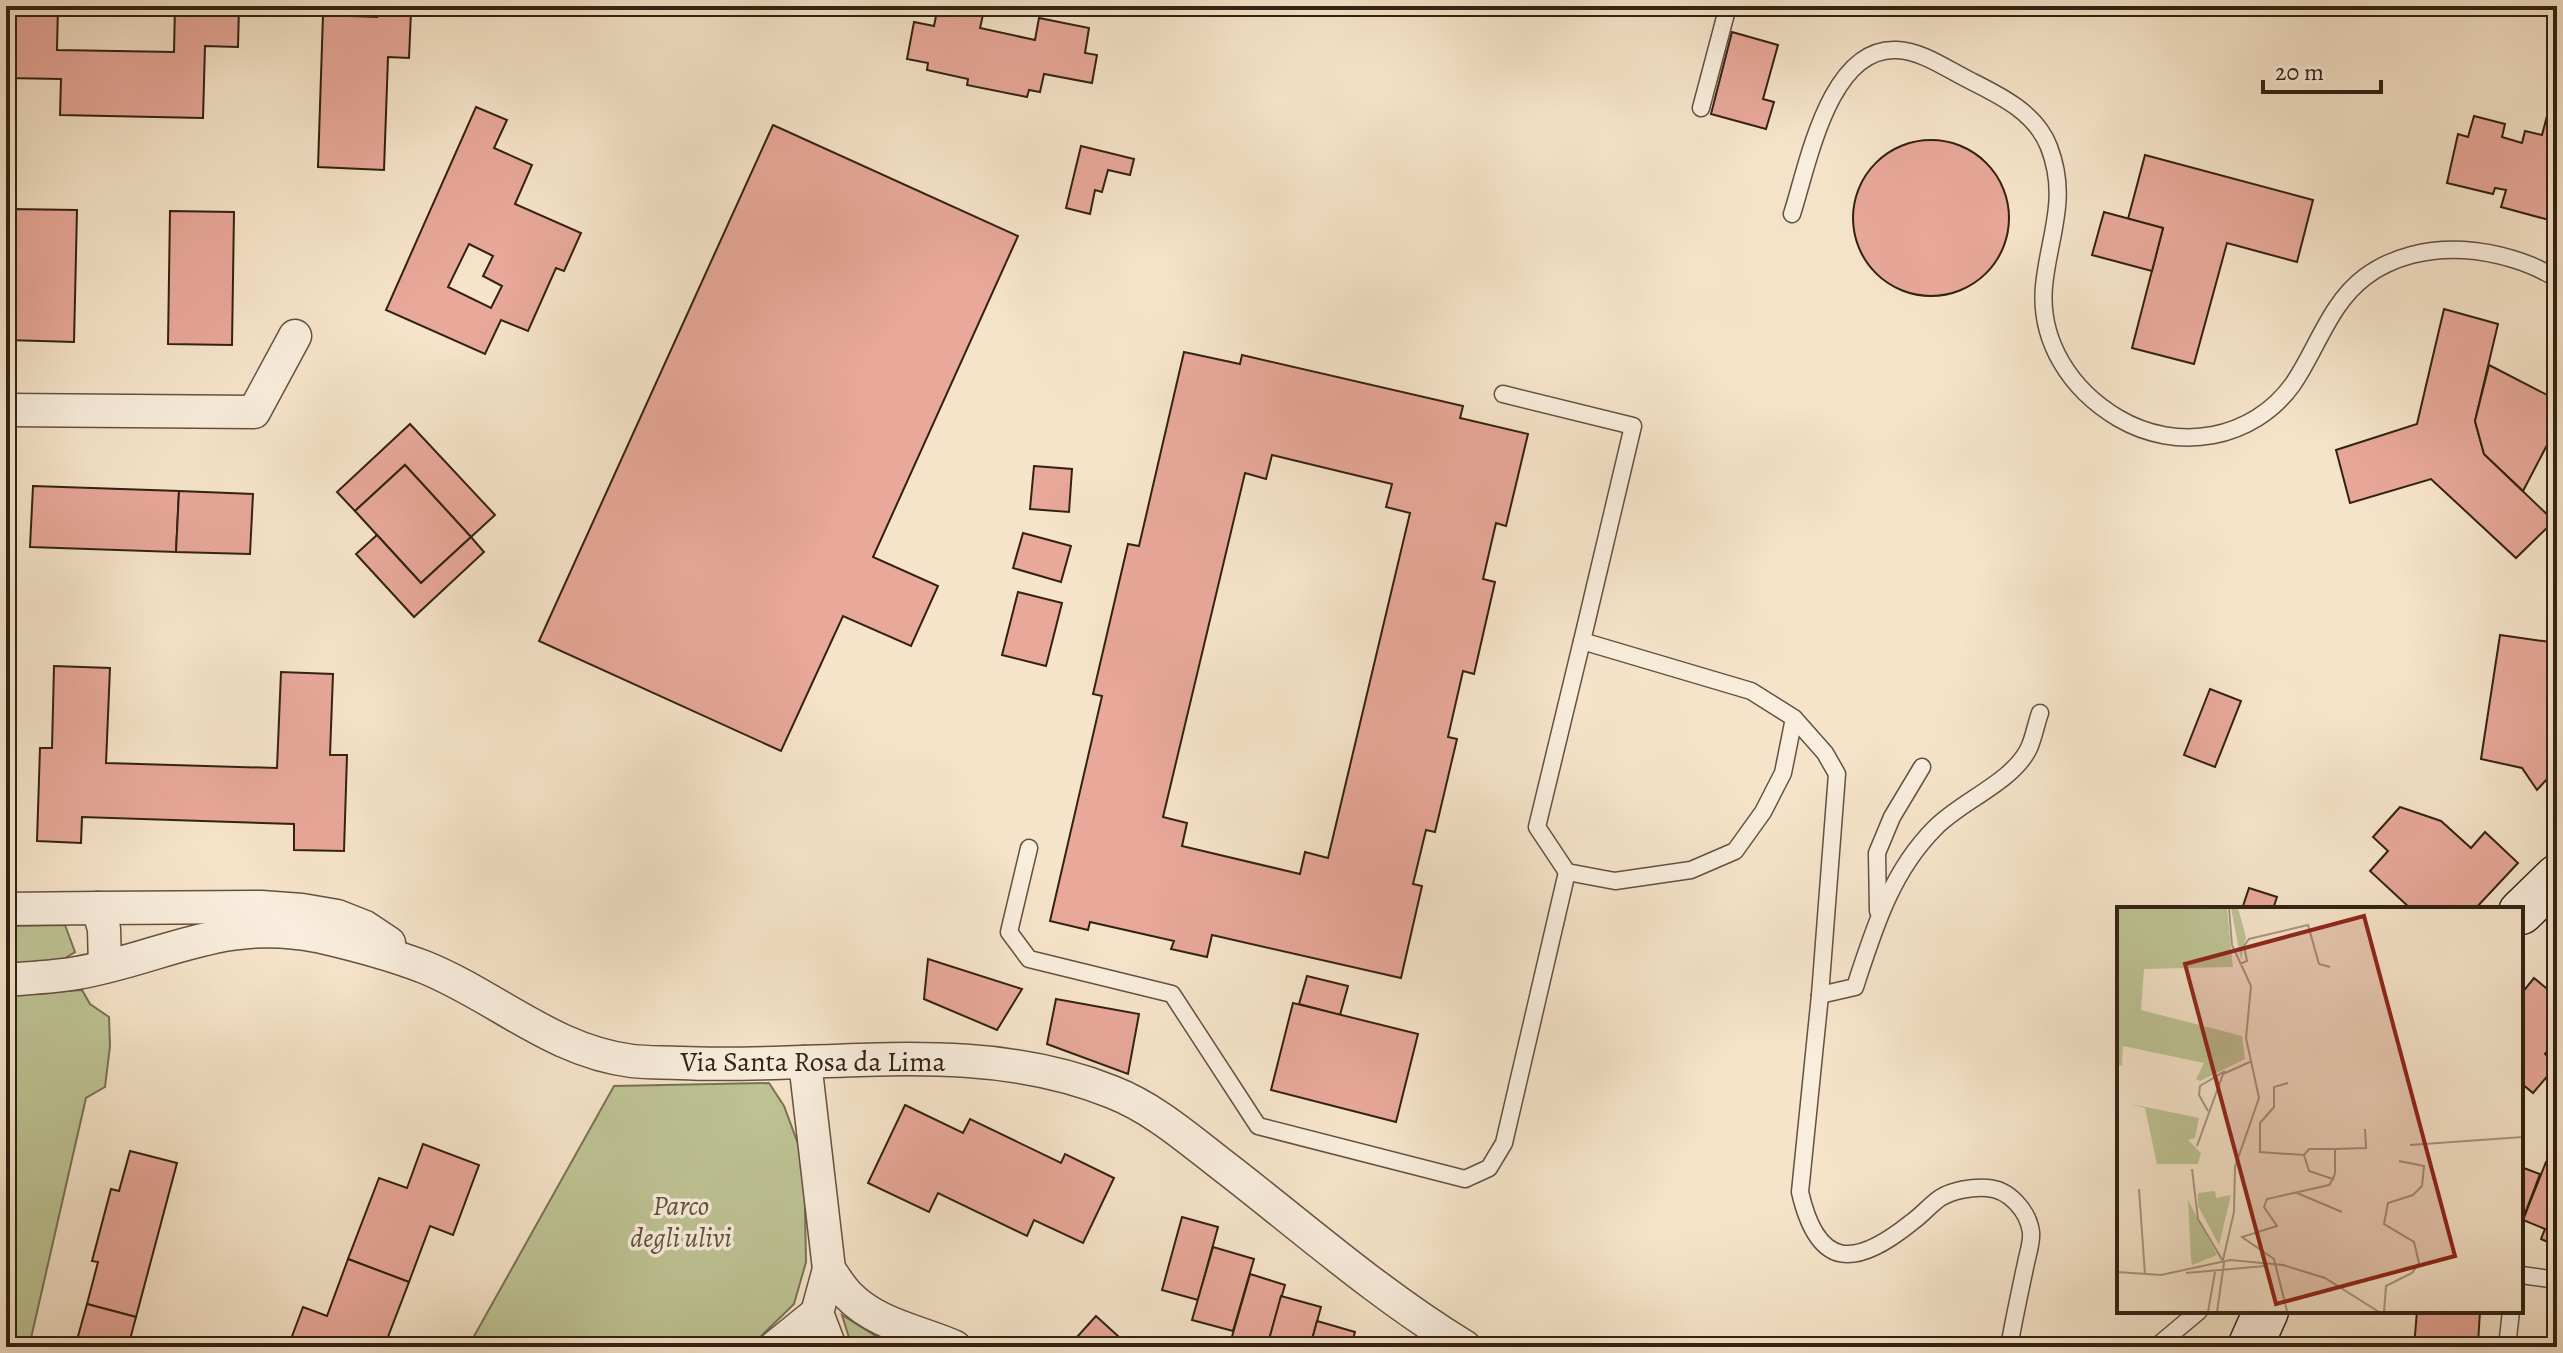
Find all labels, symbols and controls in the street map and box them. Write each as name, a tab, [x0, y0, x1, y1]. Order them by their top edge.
scale bar	[2263, 44, 2381, 94]
text: 20 m	[2275, 56, 2324, 88]
inset map	[2117, 907, 2523, 1313]
street label: Via Santa Rosa da Lima	[679, 1043, 946, 1081]
park label: Parco degli ulivi	[630, 1187, 732, 1257]

